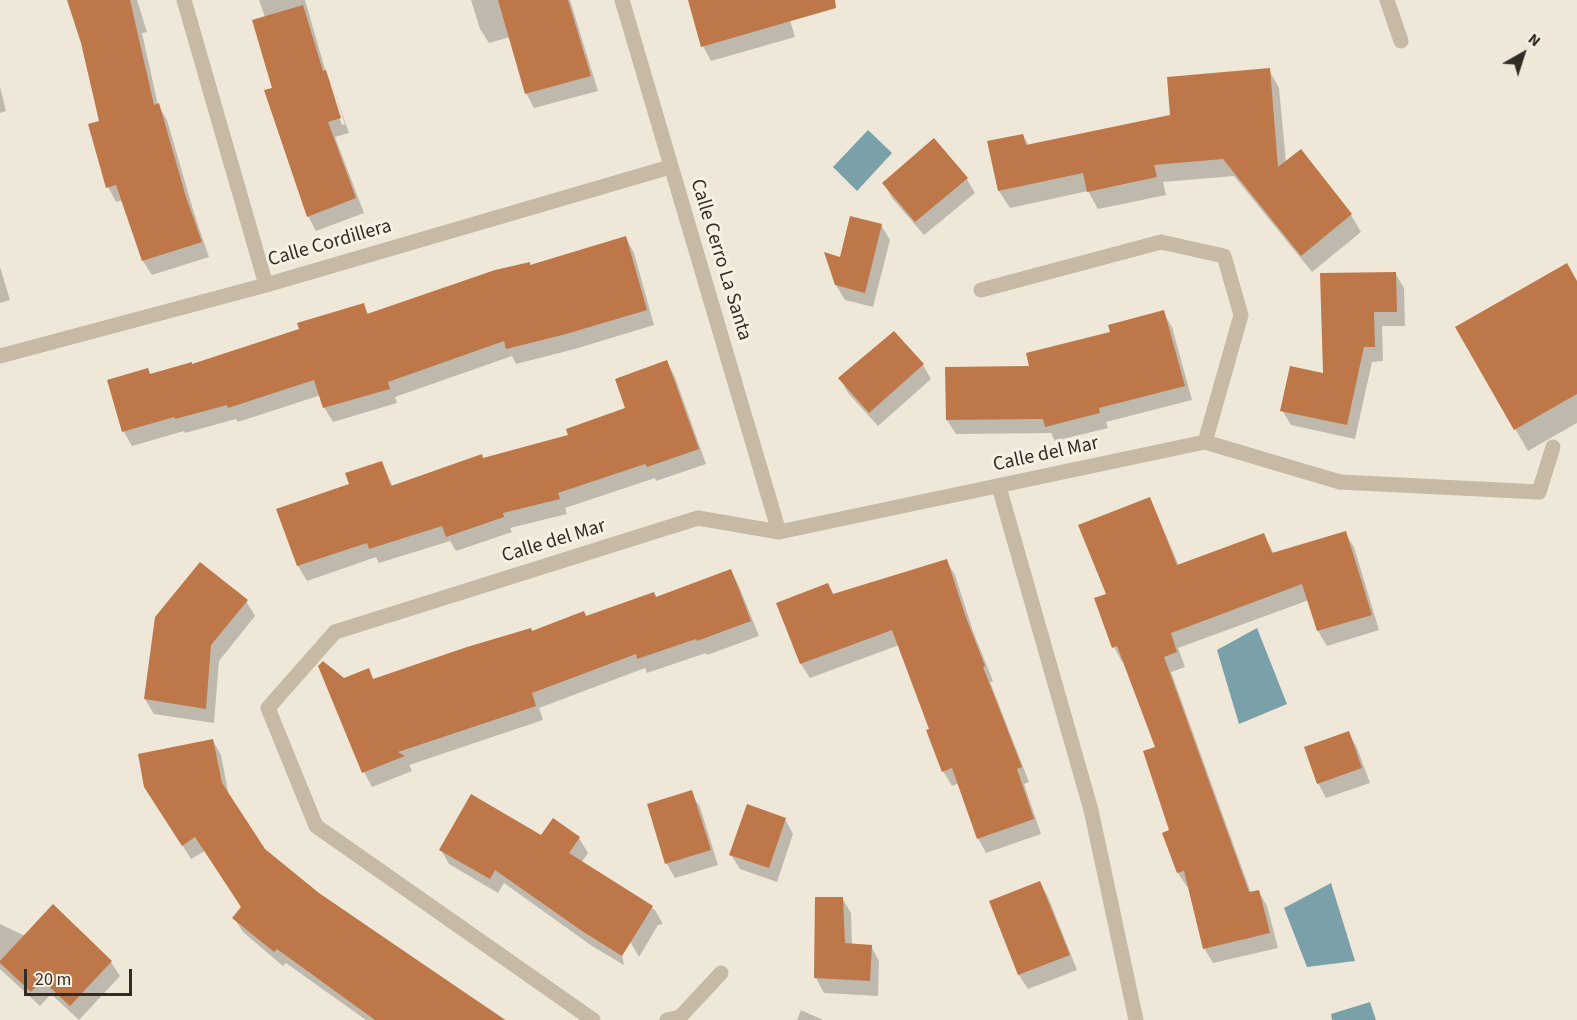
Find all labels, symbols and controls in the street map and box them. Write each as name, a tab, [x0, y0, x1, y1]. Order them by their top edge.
north arrow	[1493, 24, 1553, 84]
text: N	[1523, 28, 1545, 52]
street label: Calle Cerro La Santa	[684, 176, 756, 344]
street label: Calle Cordillera	[266, 215, 394, 273]
street label: Calle del Mar	[991, 432, 1101, 478]
street label: Calle del Mar	[499, 515, 609, 569]
scale bar	[27, 957, 135, 995]
text: 20 m	[35, 967, 71, 992]

